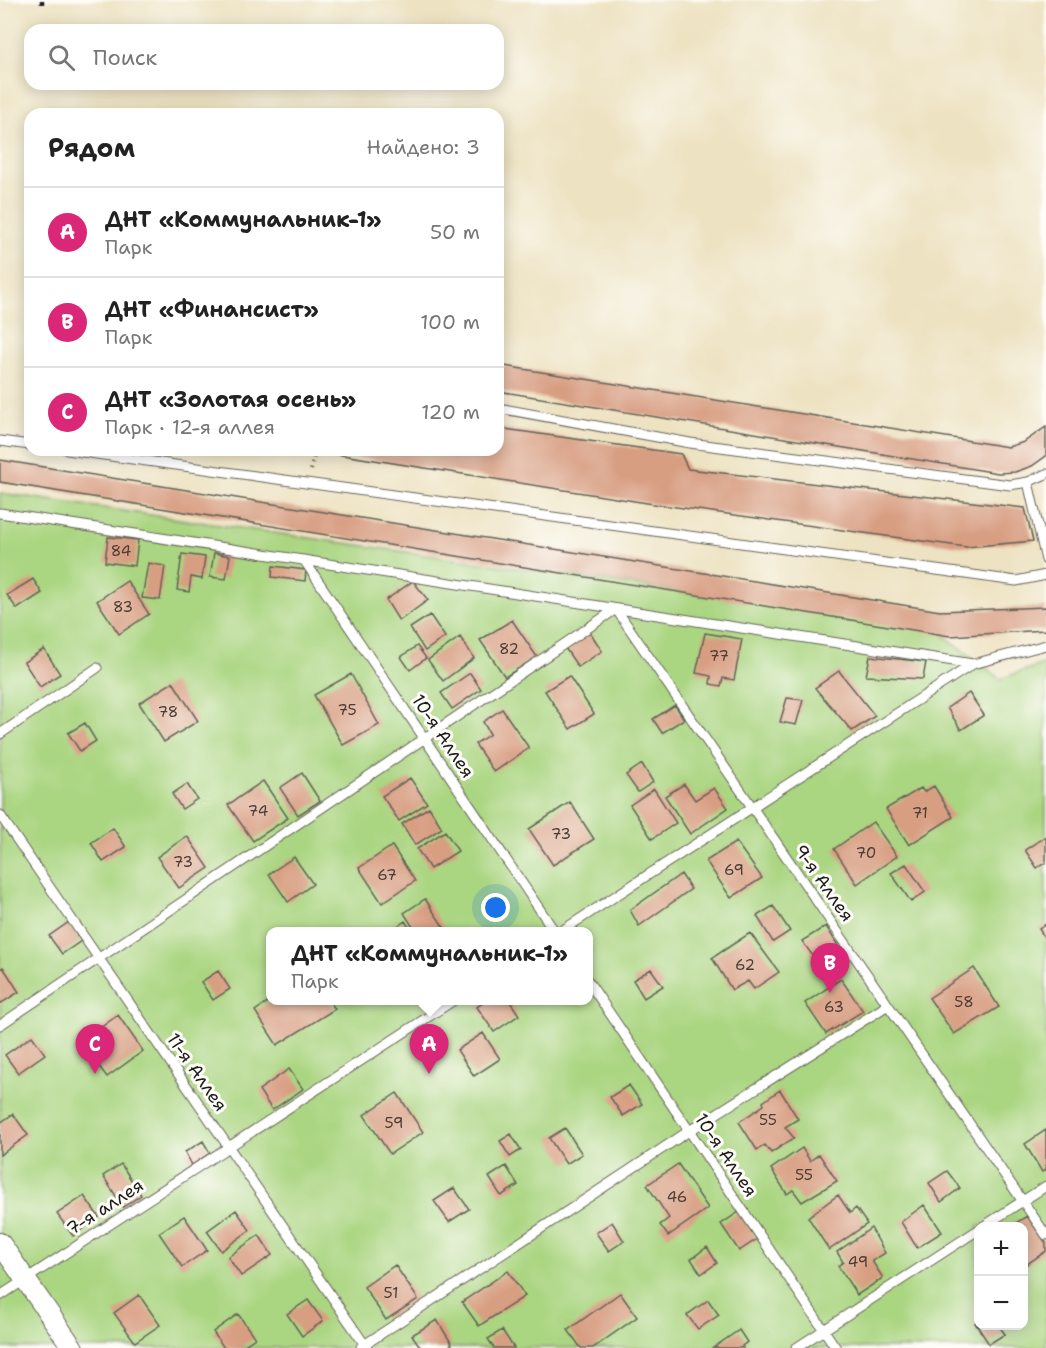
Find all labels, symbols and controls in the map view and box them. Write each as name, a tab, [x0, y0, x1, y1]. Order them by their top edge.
search box	[24, 24, 504, 90]
icon: search	[45, 41, 78, 74]
text: Поиск	[93, 43, 157, 72]
text: Рядом	[48, 130, 135, 165]
text: Найдено: 3	[367, 134, 480, 160]
text: ДНТ «Коммунальник-1»	[105, 205, 381, 234]
text: A	[60, 219, 75, 245]
text: 50 m	[430, 219, 480, 245]
text: Парк	[105, 234, 152, 260]
text: ДНТ «Финансист»	[105, 295, 319, 324]
text: B	[61, 309, 74, 335]
text: 100 m	[420, 309, 480, 335]
text: Парк	[105, 324, 152, 350]
text: ДНТ «Золотая осень»	[105, 385, 356, 414]
text: C	[61, 399, 74, 425]
text: 120 m	[421, 399, 480, 425]
text: Парк · 12-я аллея	[105, 414, 275, 440]
house number: 84	[111, 541, 131, 561]
house number: 83	[113, 597, 133, 617]
house number: 82	[499, 639, 519, 659]
house number: 77	[709, 646, 729, 666]
street label: 10-я Аллея	[406, 690, 480, 782]
house number: 75	[337, 700, 357, 720]
house number: 78	[158, 702, 178, 722]
house number: 74	[248, 801, 268, 821]
house number: 71	[912, 803, 928, 823]
house number: 73	[551, 824, 571, 844]
street label: 9-я Аллея	[789, 840, 859, 926]
house number: 70	[856, 843, 876, 863]
house number: 73	[173, 852, 193, 872]
house number: 69	[724, 860, 744, 880]
house number: 67	[377, 865, 397, 885]
your location	[481, 893, 510, 922]
popup	[266, 927, 593, 1005]
text: ДНТ «Коммунальник-1»	[291, 939, 568, 968]
pin: B	[810, 944, 850, 993]
house number: 62	[735, 955, 755, 975]
text: Парк	[291, 968, 339, 994]
house number: 58	[954, 992, 974, 1012]
house number: 63	[824, 997, 844, 1017]
pin: C	[76, 1024, 115, 1074]
pin: A	[410, 1024, 448, 1074]
street label: 11-я Аллея	[161, 1028, 233, 1116]
street label: 10-я Аллея	[689, 1109, 763, 1201]
house number: 55	[759, 1110, 777, 1130]
house number: 59	[385, 1113, 403, 1133]
house number: 55	[795, 1165, 813, 1185]
street label: 7-я аллея	[62, 1173, 148, 1241]
house number: 46	[667, 1187, 687, 1207]
map controls	[974, 1222, 1028, 1330]
button: +	[974, 1222, 1028, 1276]
house number: 49	[848, 1252, 868, 1272]
button: −	[974, 1276, 1028, 1330]
house number: 51	[384, 1283, 398, 1303]

